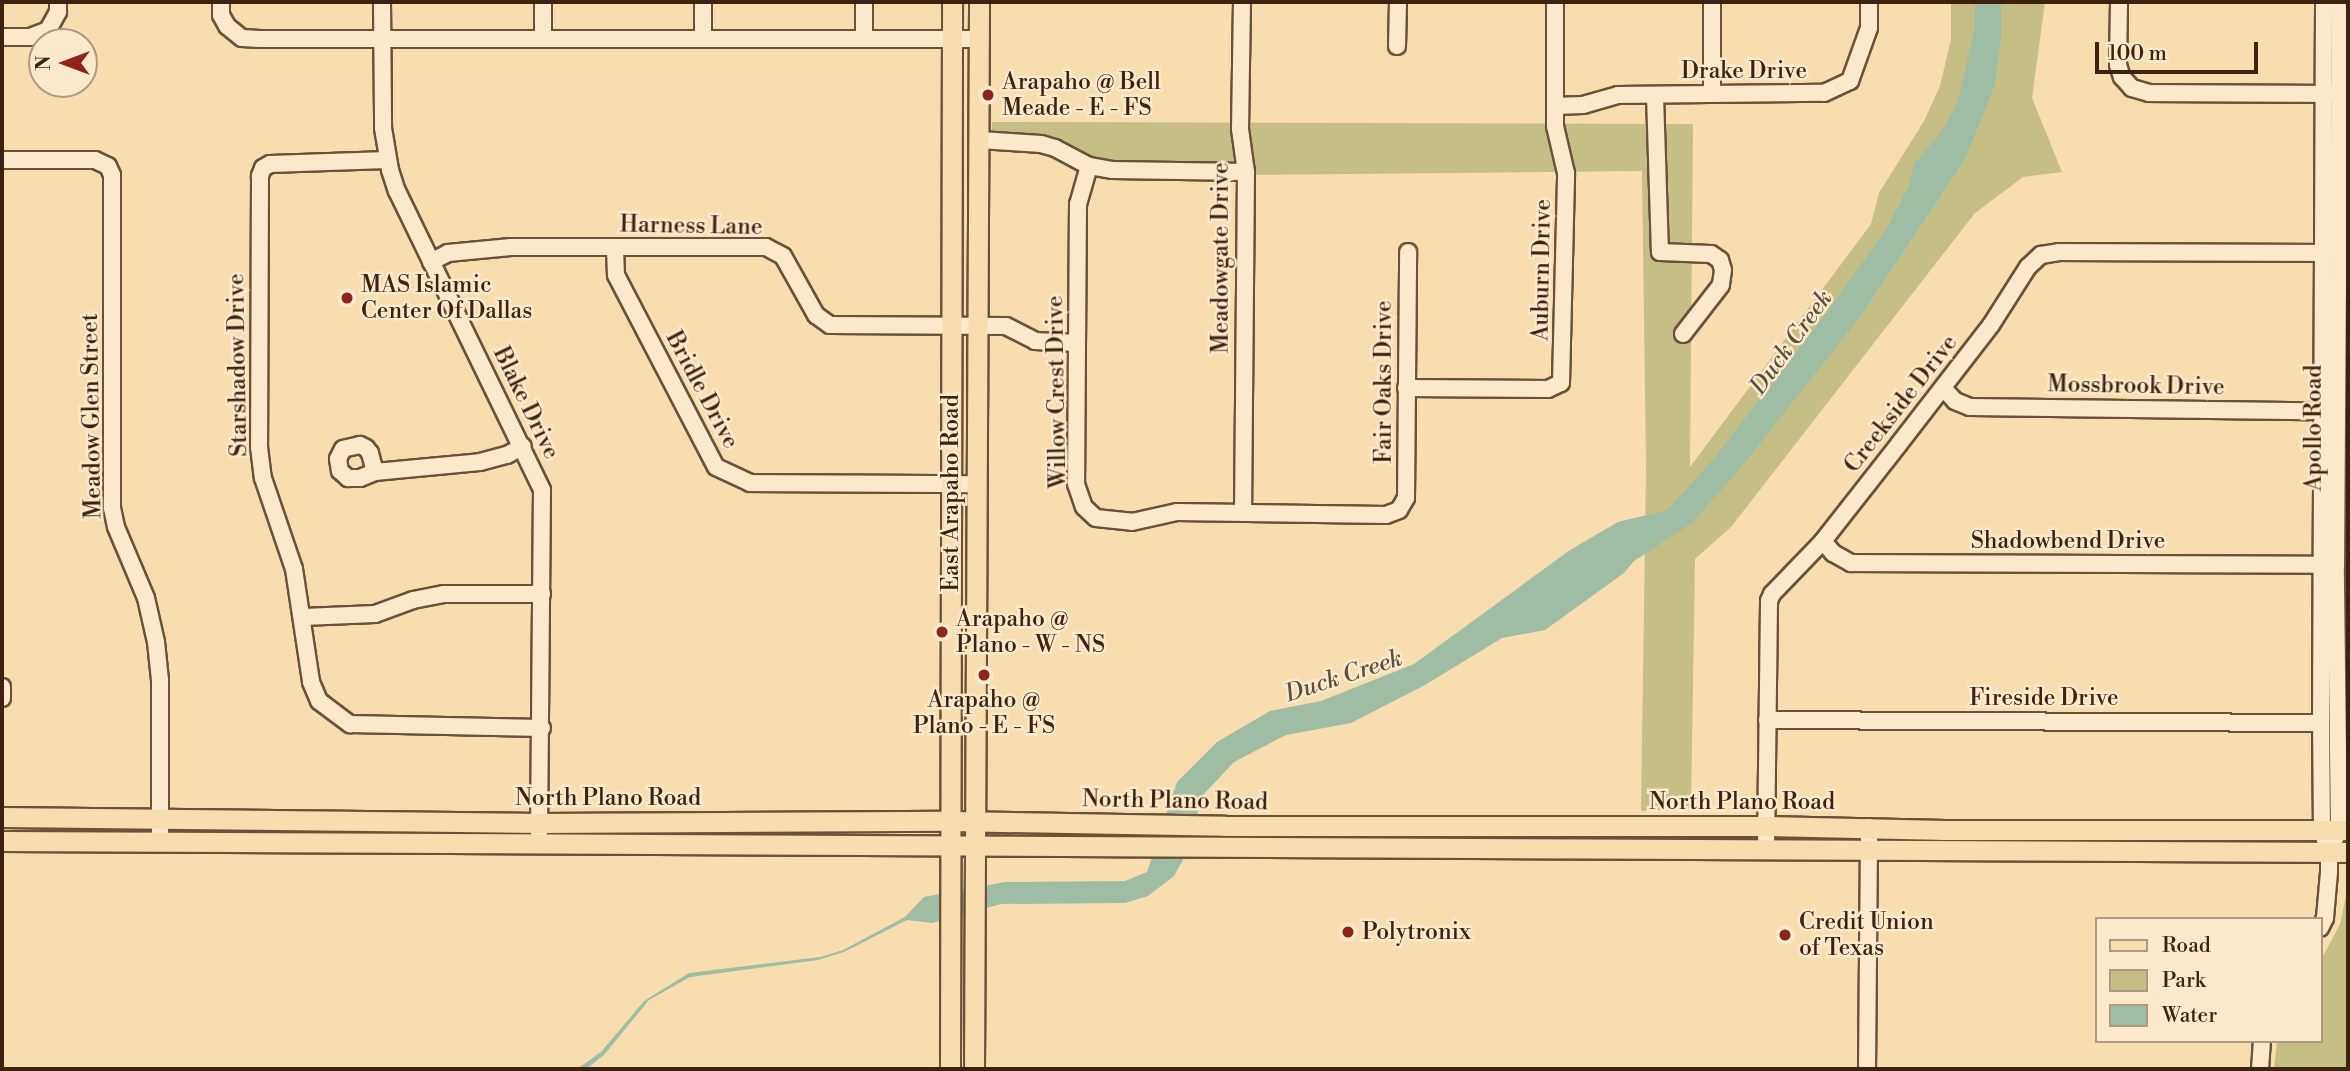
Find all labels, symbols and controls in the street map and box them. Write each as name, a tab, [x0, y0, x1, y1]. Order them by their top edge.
north arrow	[28, 28, 98, 98]
scale bar	[2098, 28, 2261, 72]
text: 100 m	[2108, 41, 2167, 67]
text: N	[32, 55, 56, 71]
street label: Drake Drive	[1681, 57, 1807, 85]
place label: Arapaho @ Bell Meade - E - FS	[1002, 68, 1161, 122]
marker: Arapaho @ Bell Meade - E - FS	[980, 87, 996, 103]
street label: Meadowgate Drive	[1207, 162, 1235, 354]
street label: Auburn Drive	[1527, 199, 1557, 341]
street label: Harness Lane	[619, 211, 763, 241]
place label: MAS Islamic Center Of Dallas	[361, 271, 532, 325]
street label: Starshadow Drive	[223, 273, 253, 457]
water label: Duck Creek	[1745, 285, 1839, 401]
marker: MAS Islamic Center Of Dallas	[339, 290, 355, 306]
street label: Willow Crest Drive	[1042, 295, 1072, 489]
street label: Fair Oaks Drive	[1370, 300, 1398, 464]
street label: Meadow Glen Street	[76, 313, 108, 519]
street label: Bridle Drive	[660, 327, 744, 453]
street label: Creekside Drive	[1839, 330, 1963, 478]
street label: Blake Drive	[487, 342, 565, 464]
street label: Apollo Road	[2300, 365, 2328, 491]
street label: Mossbrook Drive	[2047, 371, 2225, 401]
street label: East Arapaho Road	[937, 394, 965, 592]
street label: Shadowbend Drive	[1971, 527, 2165, 555]
place label: Arapaho @ Plano - W - NS	[956, 605, 1105, 659]
marker: Arapaho @ Plano - W - NS	[934, 624, 950, 640]
water label: Duck Creek	[1282, 645, 1406, 709]
marker: Arapaho @ Plano - E - FS	[976, 667, 992, 683]
street label: Fireside Drive	[1969, 684, 2119, 712]
place label: Arapaho @ Plano - E - FS	[913, 686, 1055, 740]
street label: North Plano Road	[515, 784, 701, 812]
street label: North Plano Road	[1082, 786, 1268, 816]
street label: North Plano Road	[1649, 788, 1835, 816]
place label: Credit Union of Texas	[1799, 908, 1934, 962]
legend	[2094, 917, 2322, 1043]
place label: Polytronix	[1362, 918, 1471, 946]
marker: Polytronix	[1340, 924, 1356, 940]
marker: Credit Union of Texas	[1777, 927, 1793, 943]
text: Road	[2162, 933, 2211, 959]
text: Park	[2162, 968, 2206, 994]
text: Water	[2162, 1003, 2217, 1029]

